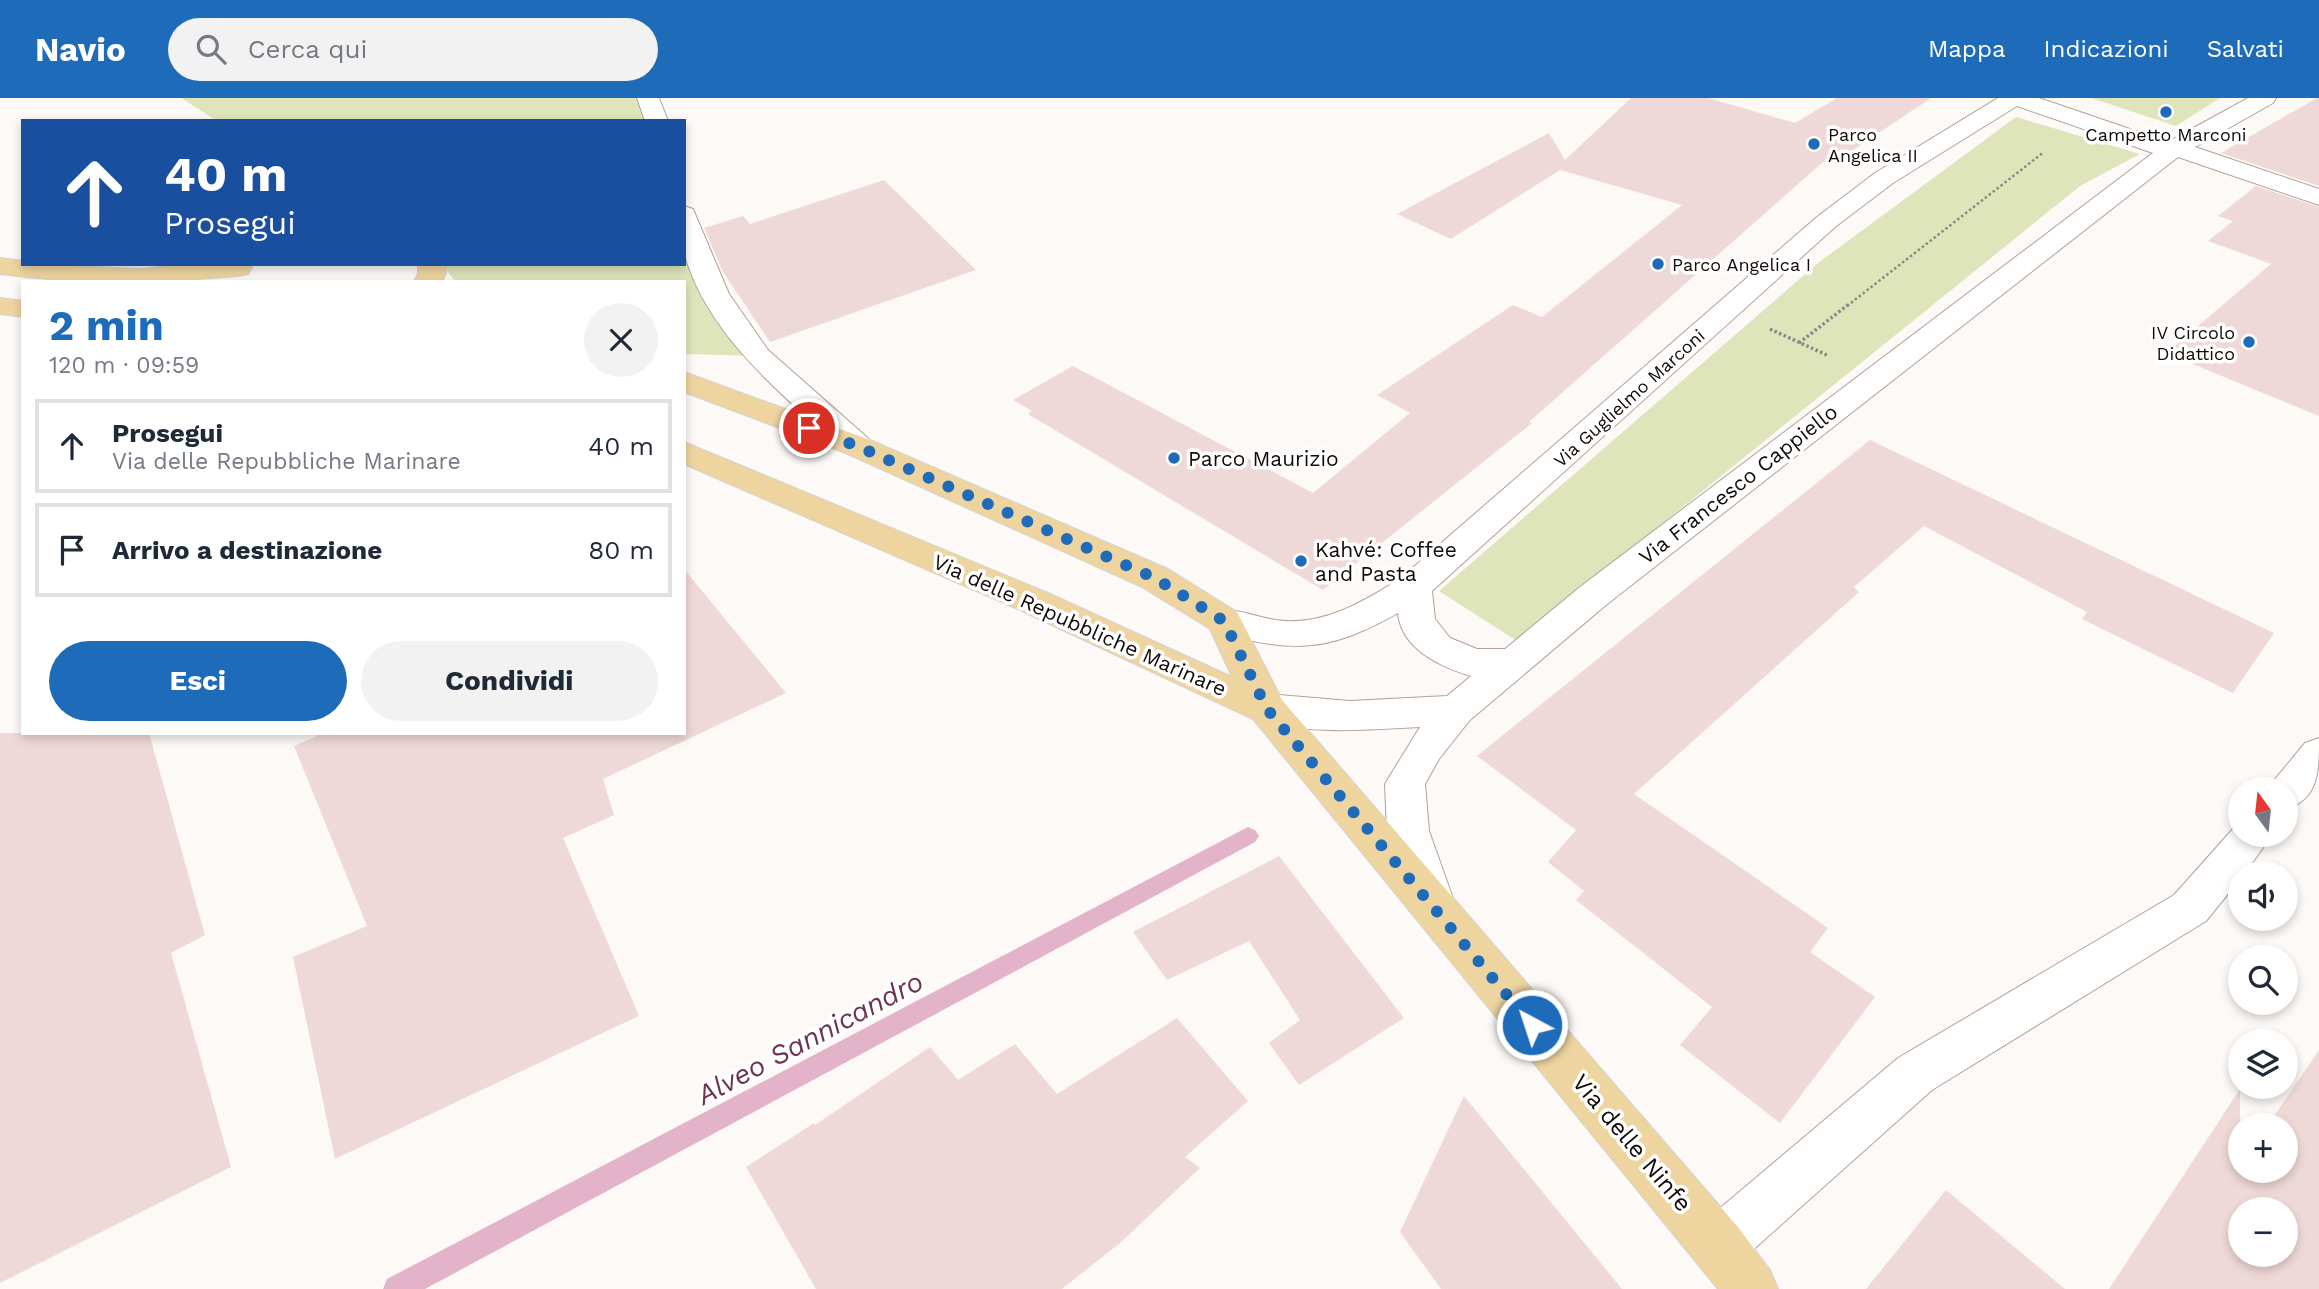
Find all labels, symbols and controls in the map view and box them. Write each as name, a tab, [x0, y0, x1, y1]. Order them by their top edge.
search box	[168, 18, 658, 81]
text: Navio	[35, 30, 126, 69]
icon: search	[192, 30, 230, 68]
text: Cerca qui	[248, 34, 368, 64]
text: Mappa	[1928, 35, 2006, 63]
text: Indicazioni	[2044, 35, 2169, 63]
text: Salvati	[2207, 35, 2284, 63]
marker: Campetto Marconi	[2158, 104, 2174, 120]
place label: Parco Angelica II	[1828, 124, 1918, 166]
place label: Campetto Marconi	[2085, 124, 2247, 145]
marker: Parco Angelica II	[1806, 136, 1822, 152]
text: 40 m	[164, 145, 287, 203]
icon: ahead	[49, 147, 140, 238]
text: Prosegui	[164, 204, 296, 242]
place label: Parco Angelica I	[1672, 254, 1811, 275]
marker: Parco Angelica I	[1650, 256, 1666, 272]
text: 2 min	[49, 301, 164, 350]
button: close	[584, 303, 658, 377]
place label: IV Circolo Didattico	[2151, 322, 2235, 364]
street label: Via Guglielmo Marconi	[1549, 325, 1709, 471]
marker: IV Circolo Didattico	[2241, 334, 2257, 350]
text: 120 m · 09:59	[49, 352, 199, 379]
pin	[779, 398, 839, 458]
street label: Via Francesco Cappiello	[1634, 399, 1842, 569]
icon: arrive	[790, 409, 828, 447]
text: Prosegui	[112, 418, 223, 448]
icon: ahead	[53, 427, 91, 465]
text: 40 m	[588, 431, 654, 461]
place label: Parco Maurizio	[1188, 446, 1339, 471]
text: Via delle Repubbliche Marinare	[112, 448, 461, 475]
marker: Parco Maurizio	[1166, 450, 1182, 466]
icon: arrive	[53, 531, 91, 569]
text: Arrivo a destinazione	[112, 535, 382, 565]
text: 80 m	[588, 535, 654, 565]
place label: Kahvé: Coffee and Pasta	[1315, 537, 1457, 586]
street label: Via delle Repubbliche Marinare	[929, 549, 1231, 701]
marker: Kahvé: Coffee and Pasta	[1293, 553, 1309, 569]
button: Esci	[49, 641, 347, 721]
button: Condividi	[361, 641, 658, 721]
north arrow	[2228, 777, 2298, 847]
map controls	[2228, 777, 2298, 1267]
button: sound	[2228, 861, 2298, 931]
button: search	[2228, 945, 2298, 1015]
water label: Alveo Sannicandro	[690, 964, 929, 1112]
position arrow	[1495, 988, 1569, 1062]
button: layers	[2228, 1029, 2298, 1099]
street label: Via delle Ninfe	[1567, 1069, 1697, 1217]
button: +	[2228, 1113, 2298, 1183]
button: −	[2228, 1197, 2298, 1267]

